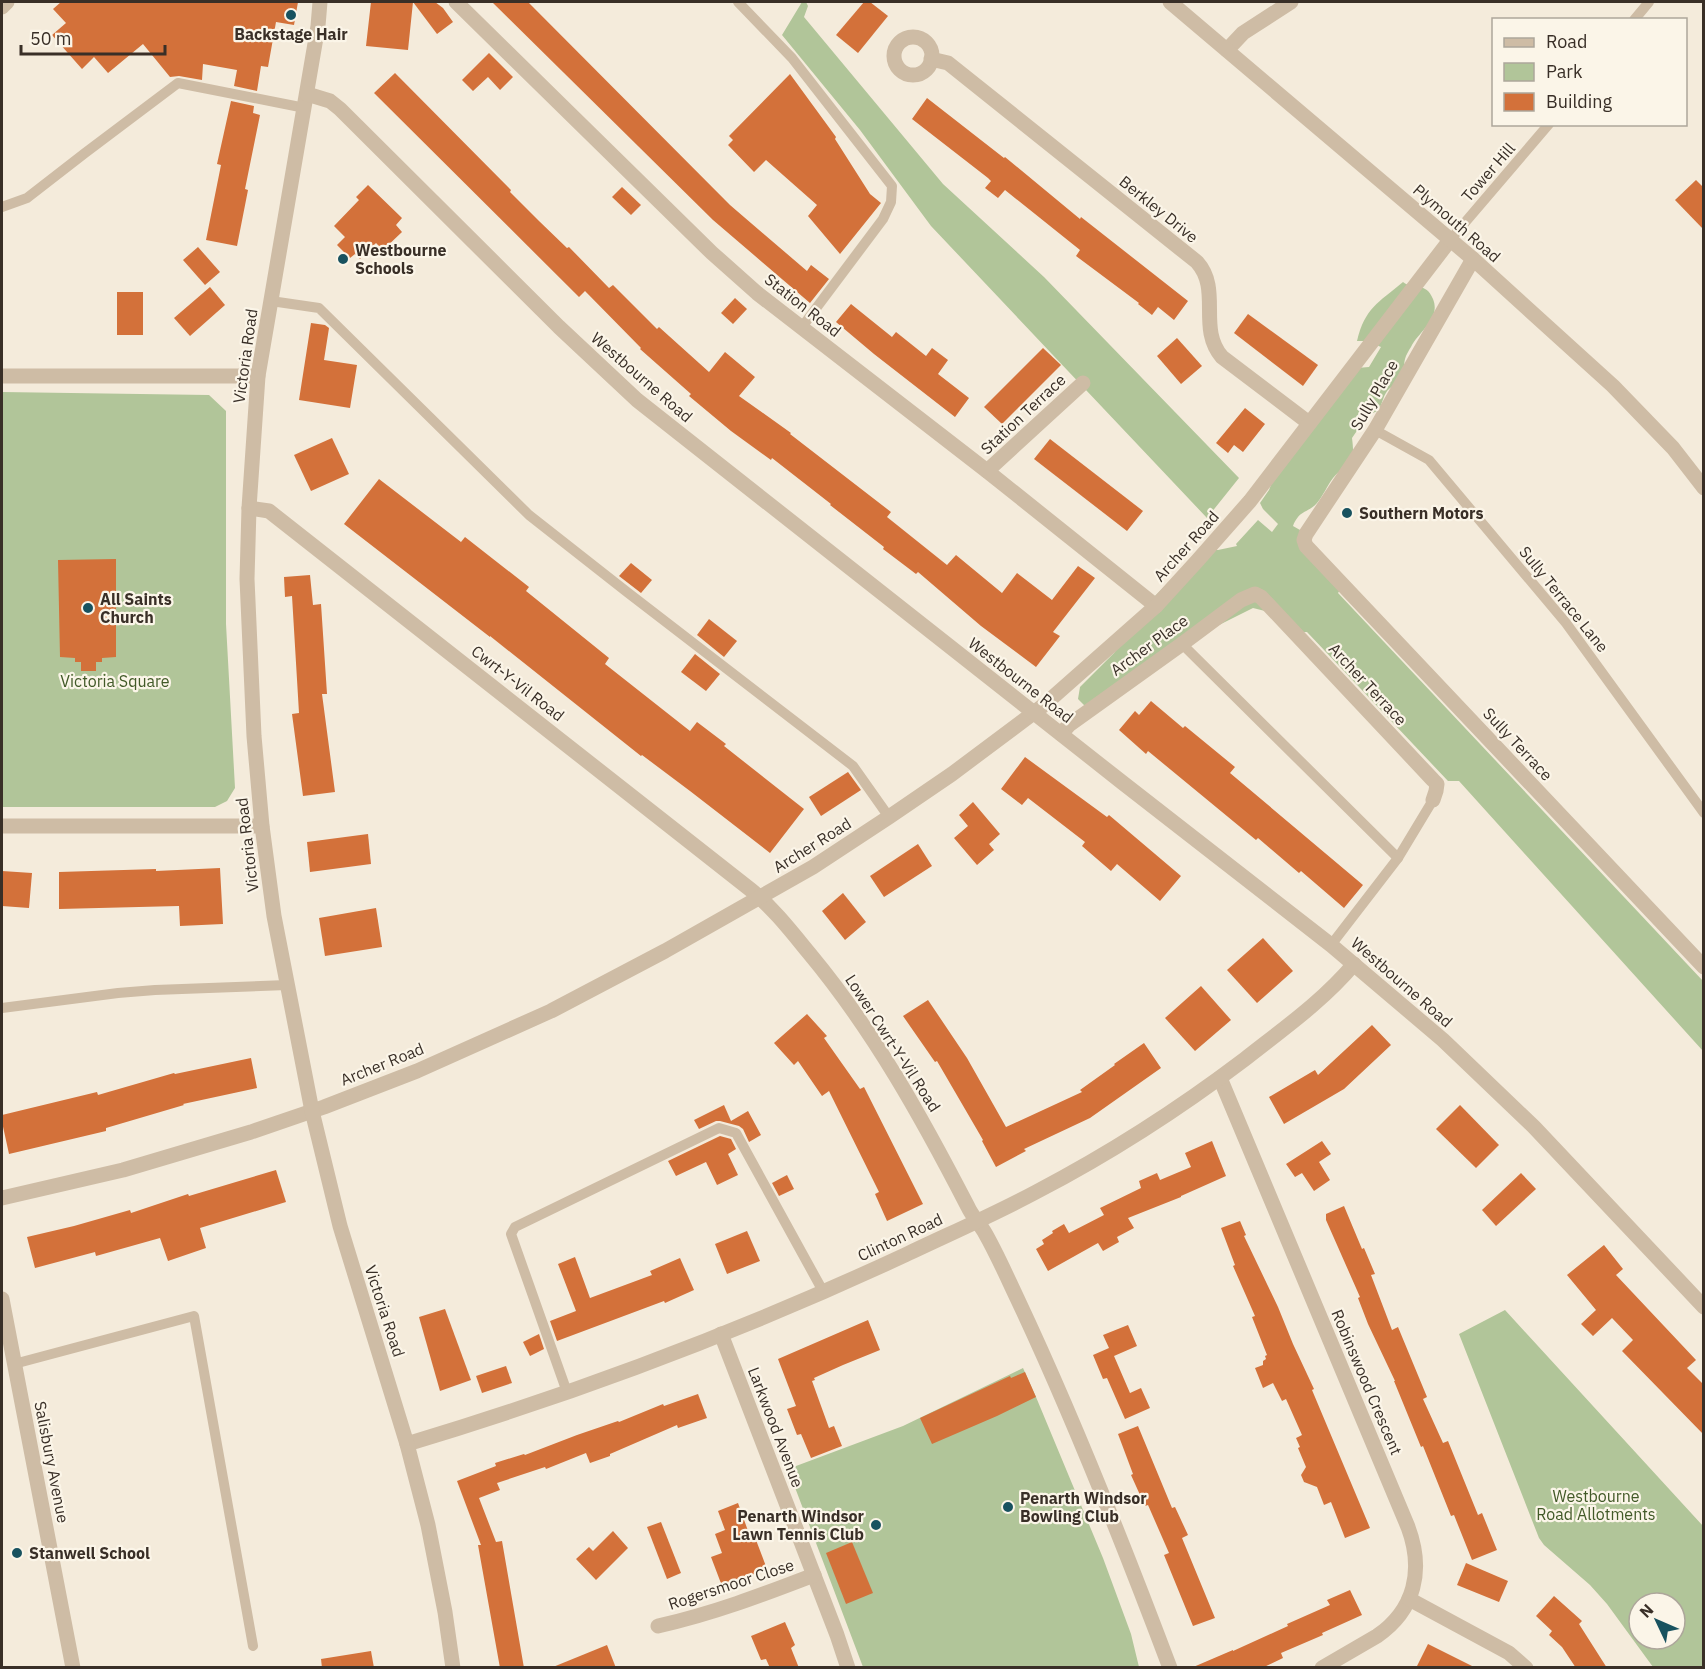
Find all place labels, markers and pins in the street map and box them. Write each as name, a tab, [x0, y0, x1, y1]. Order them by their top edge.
marker: Backstage Hair	[284, 8, 298, 22]
place label: Backstage Hair	[234, 24, 348, 44]
place label: Westbourne Schools	[355, 240, 447, 278]
marker: Westbourne Schools	[336, 252, 350, 266]
place label: Southern Motors	[1359, 503, 1484, 523]
marker: Southern Motors	[1340, 506, 1354, 520]
place label: All Saints Church	[100, 589, 172, 627]
marker: All Saints Church	[81, 601, 95, 615]
place label: Penarth Windsor Bowling Club	[1020, 1488, 1147, 1526]
marker: Penarth Windsor Bowling Club	[1001, 1500, 1015, 1514]
place label: Penarth Windsor Lawn Tennis Club	[732, 1506, 865, 1544]
marker: Penarth Windsor Lawn Tennis Club	[869, 1518, 883, 1532]
place label: Stanwell School	[29, 1543, 150, 1563]
marker: Stanwell School	[10, 1546, 24, 1560]

